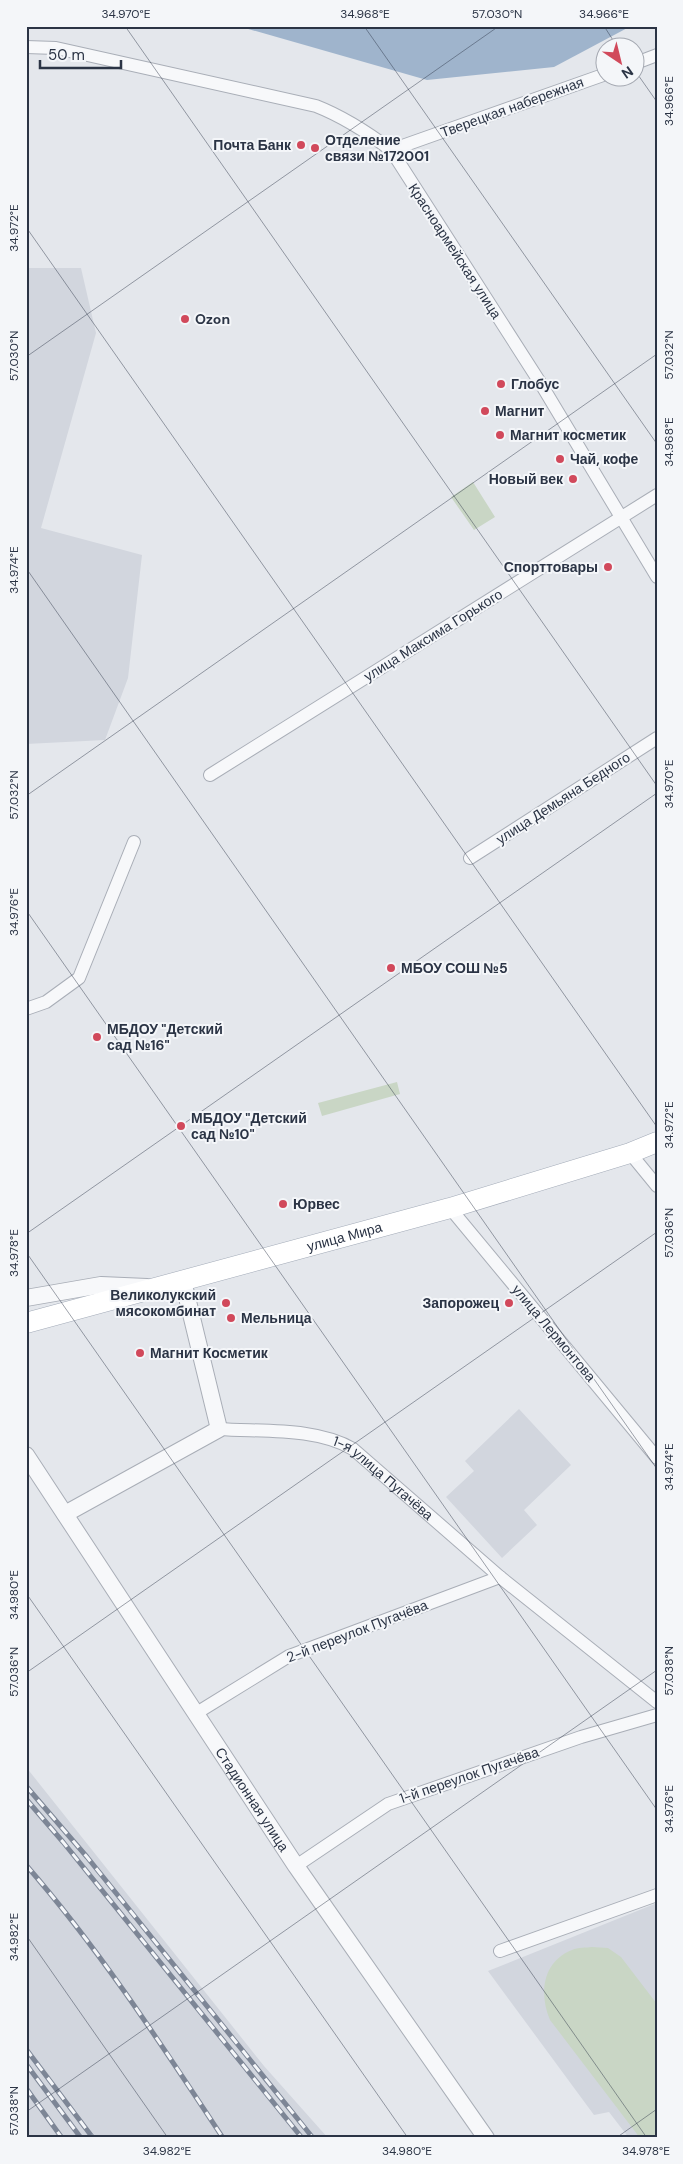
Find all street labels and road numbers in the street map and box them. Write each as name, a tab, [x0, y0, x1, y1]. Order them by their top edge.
street label: Тверецкая набережная	[438, 73, 586, 141]
street label: Красноармейская улица	[404, 180, 506, 322]
street label: улица Максима Горького	[360, 585, 506, 685]
street label: улица Демьяна Бедного	[493, 748, 634, 848]
street label: улица Мира	[305, 1218, 384, 1255]
street label: улица Лермонтова	[508, 1281, 600, 1385]
street label: 1-я улица Пугачёва	[331, 1432, 437, 1524]
street label: 2-й переулок Пугачёва	[284, 1596, 430, 1666]
street label: 1-й переулок Пугачёва	[397, 1743, 541, 1807]
street label: Стадионная улица	[211, 1744, 293, 1855]

